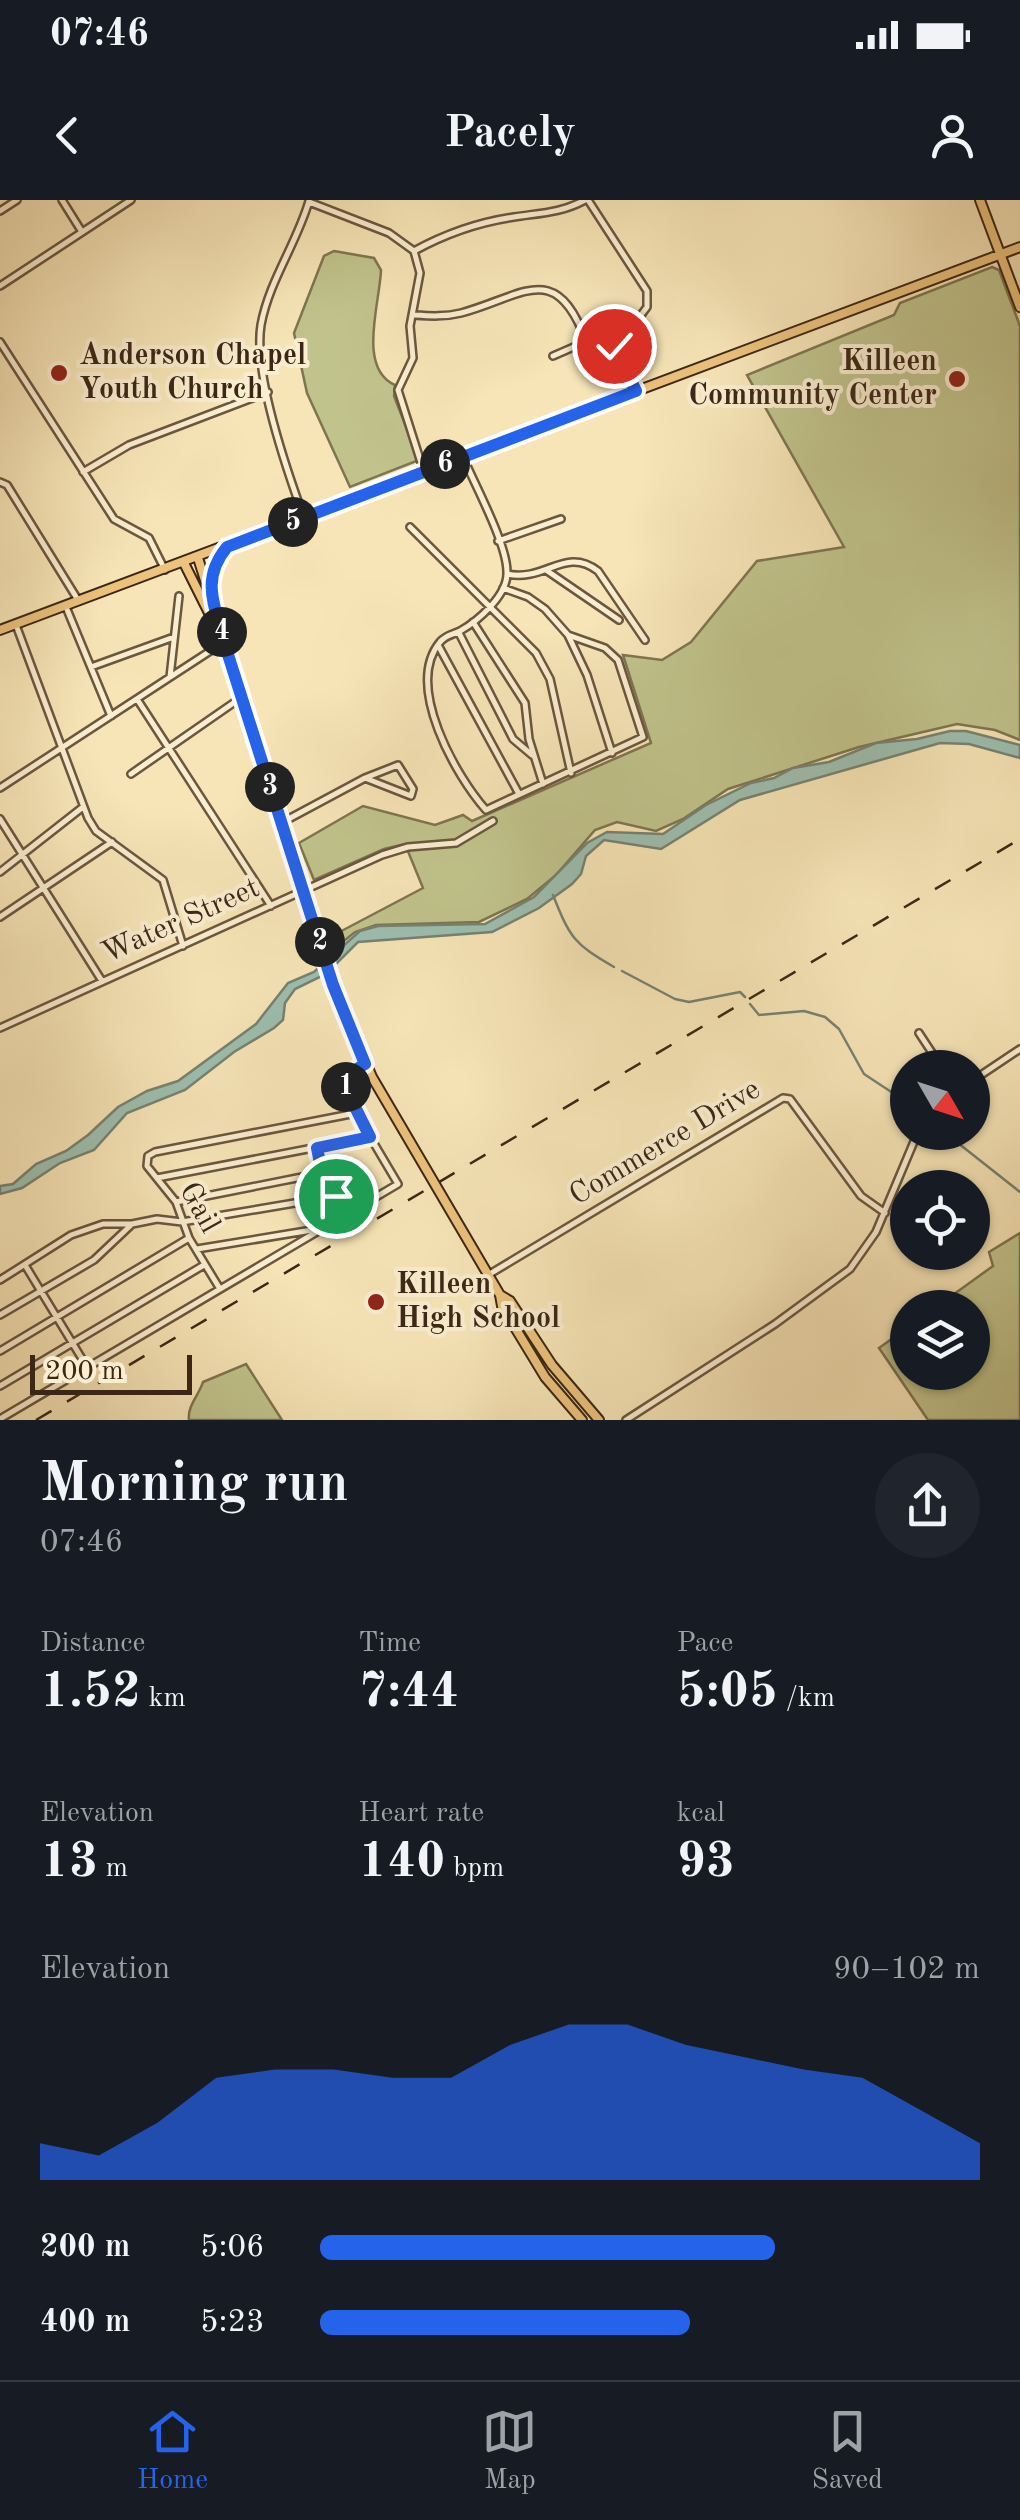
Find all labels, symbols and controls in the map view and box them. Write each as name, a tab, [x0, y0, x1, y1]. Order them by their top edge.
text: 07:46	[50, 16, 149, 54]
icon: back	[40, 108, 95, 163]
icon: person	[925, 108, 980, 163]
text: Pacely	[444, 112, 576, 157]
pin	[572, 304, 657, 389]
icon: check	[587, 319, 642, 374]
place label: Anderson Chapel Youth Church	[79, 341, 306, 405]
place label: Killeen Community Center	[688, 347, 937, 411]
marker: Anderson Chapel Youth Church	[48, 362, 70, 384]
marker: Killeen Community Center	[946, 368, 968, 390]
pin: 6	[420, 439, 470, 489]
text: 6	[437, 450, 453, 478]
pin: 5	[268, 497, 318, 547]
text: 5	[285, 508, 301, 536]
pin: 4	[197, 607, 247, 657]
text: 4	[214, 618, 230, 646]
pin: 3	[245, 762, 295, 812]
text: 3	[262, 773, 278, 801]
street label: Water Street	[98, 873, 264, 969]
pin: 2	[295, 917, 345, 967]
text: 2	[312, 928, 328, 956]
north arrow	[890, 1050, 990, 1150]
map controls	[890, 1050, 990, 1390]
pin: 1	[321, 1062, 371, 1112]
text: 1	[338, 1073, 354, 1101]
street label: Commerce Drive	[565, 1075, 765, 1211]
pin	[294, 1154, 379, 1239]
icon: arrive	[309, 1169, 364, 1224]
button: locate	[890, 1170, 990, 1270]
street label: Gail	[173, 1178, 225, 1238]
place label: Killeen High School	[396, 1270, 560, 1334]
button: layers	[890, 1290, 990, 1390]
marker: Killeen High School	[365, 1291, 387, 1313]
scale bar	[30, 1350, 192, 1394]
text: 200 m	[45, 1358, 124, 1386]
button: share	[875, 1453, 980, 1558]
text: Morning run	[40, 1458, 349, 1513]
text: 07:46	[40, 1527, 123, 1559]
text: Distance	[40, 1630, 145, 1658]
text: Time	[358, 1630, 421, 1658]
text: Pace	[677, 1630, 733, 1658]
text: 1.52	[40, 1668, 141, 1718]
text: 7:44	[358, 1668, 459, 1718]
text: 5:05	[677, 1668, 778, 1718]
text: km	[141, 1685, 186, 1713]
text: /km	[778, 1685, 835, 1713]
text: Elevation	[40, 1800, 154, 1828]
text: Heart rate	[358, 1800, 484, 1828]
text: kcal	[677, 1800, 725, 1828]
text: 13	[40, 1838, 98, 1888]
text: 140	[358, 1838, 445, 1888]
text: 93	[677, 1838, 735, 1888]
text: m	[98, 1855, 128, 1883]
text: bpm	[445, 1855, 504, 1883]
text: Elevation	[40, 1954, 170, 1986]
text: 90–102 m	[833, 1954, 980, 1986]
text: 200 m	[40, 2232, 130, 2264]
text: 5:06	[200, 2232, 265, 2264]
text: 400 m	[40, 2307, 130, 2339]
text: 5:23	[200, 2307, 265, 2339]
tab: Home	[137, 2404, 208, 2499]
tab: Map	[482, 2404, 537, 2499]
tab: Saved	[812, 2404, 883, 2499]

